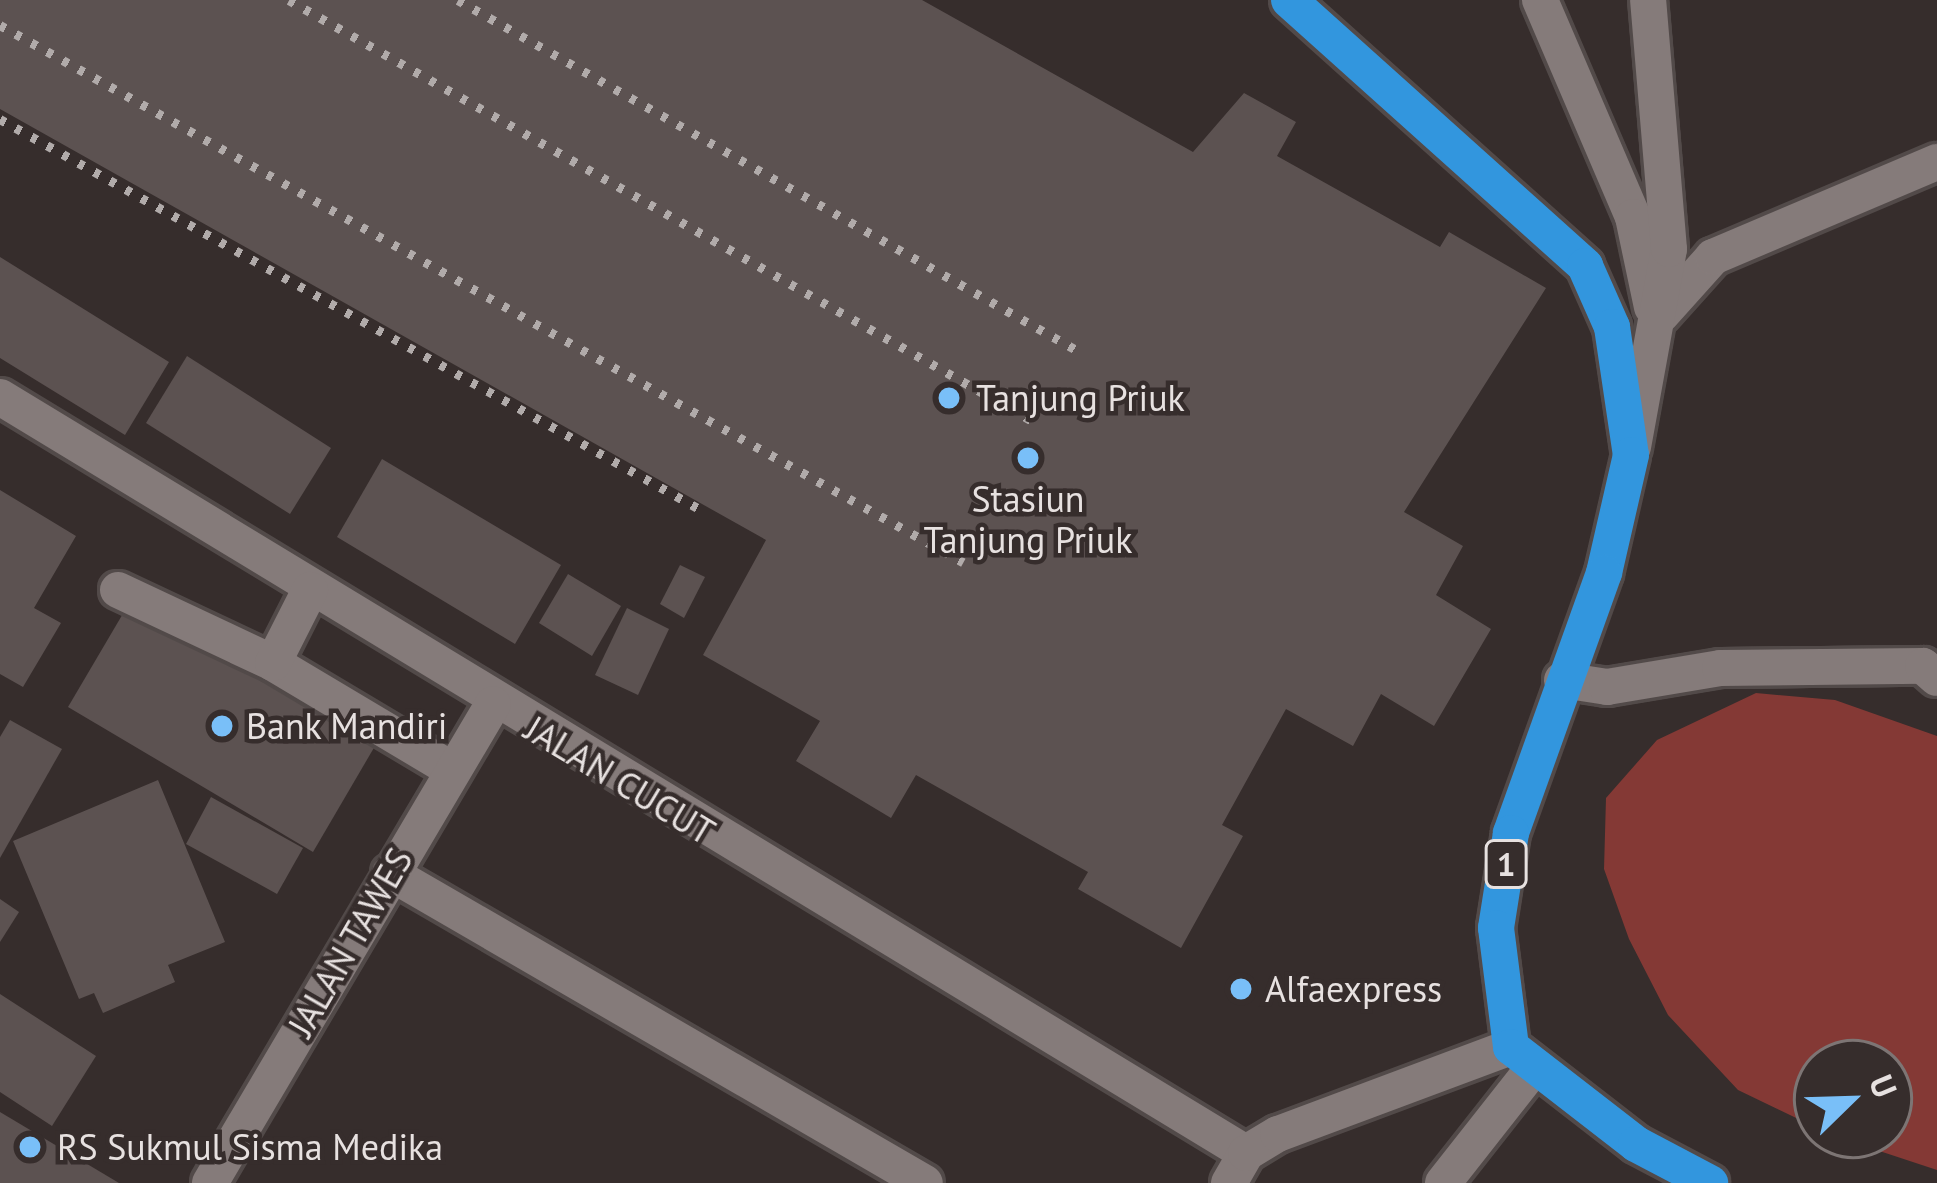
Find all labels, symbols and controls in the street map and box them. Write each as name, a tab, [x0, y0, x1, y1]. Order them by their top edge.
place label: Tanjung Priuk	[976, 376, 1185, 420]
marker: Tanjung Priuk	[933, 382, 965, 414]
marker: Stasiun Tanjung Priuk	[1015, 445, 1041, 471]
place label: Stasiun Tanjung Priuk	[924, 476, 1132, 561]
place label: Bank Mandiri	[246, 704, 448, 748]
street label: JALAN CUCUT	[517, 707, 723, 853]
marker: Bank Mandiri	[209, 713, 235, 739]
road number: 1	[1482, 837, 1530, 891]
street label: JALAN TAWES	[279, 840, 421, 1044]
place label: Alfaexpress	[1265, 967, 1442, 1011]
marker: Alfaexpress	[1228, 976, 1254, 1002]
north arrow	[1793, 1039, 1913, 1159]
text: U	[1860, 1068, 1908, 1104]
place label: RS Sukmul Sisma Medika	[57, 1125, 443, 1169]
marker: RS Sukmul Sisma Medika	[14, 1131, 46, 1163]

